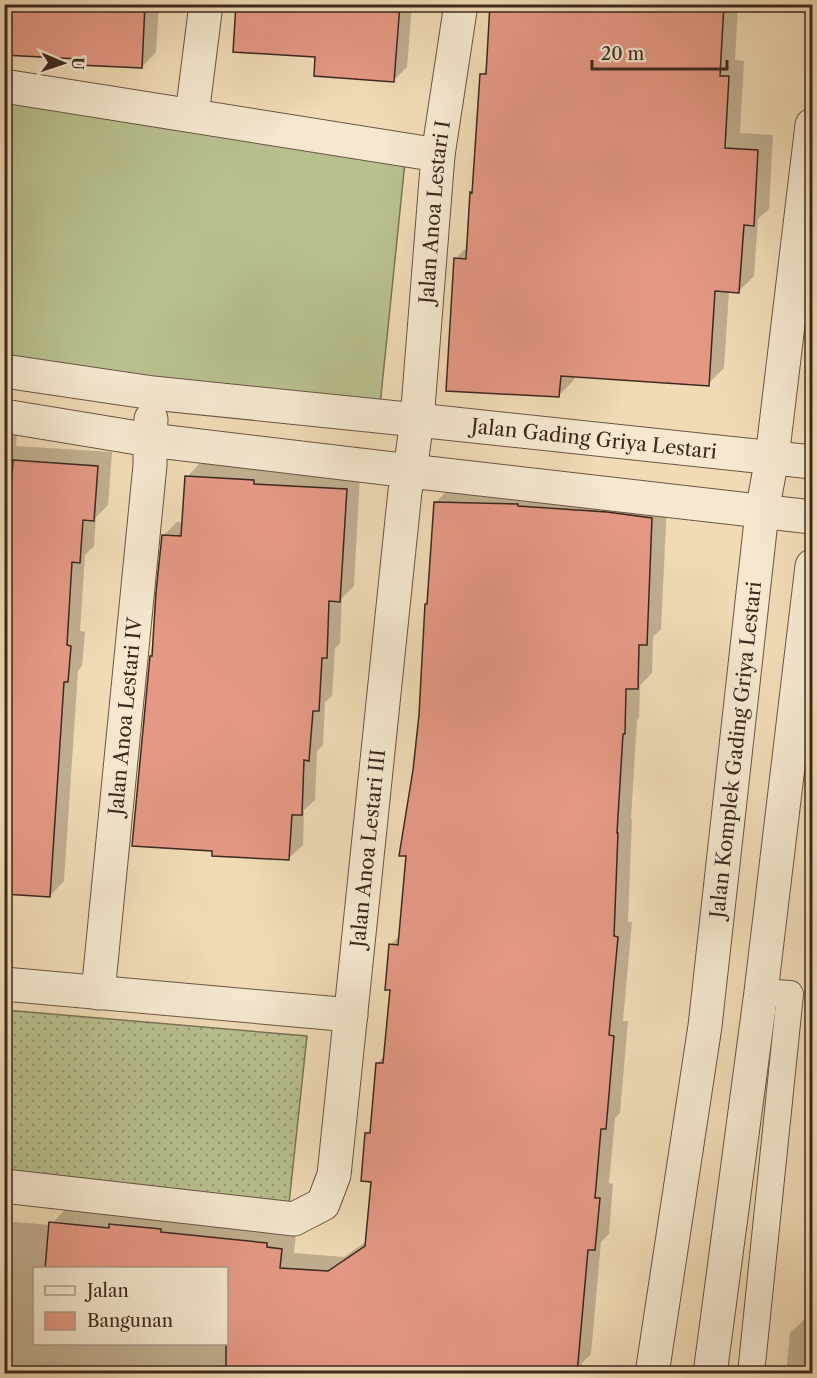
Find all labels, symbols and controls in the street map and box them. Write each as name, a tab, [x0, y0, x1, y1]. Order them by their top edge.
north arrow	[33, 33, 93, 93]
scale bar	[592, 33, 727, 71]
text: 20 m	[601, 43, 645, 65]
text: U	[68, 57, 88, 70]
street label: Jalan Anoa Lestari I	[414, 119, 455, 308]
street label: Jalan Gading Griya Lestari	[467, 414, 718, 464]
street label: Jalan Komplek Gading Griya Lestari	[705, 580, 766, 922]
street label: Jalan Anoa Lestari IV	[103, 616, 147, 819]
street label: Jalan Anoa Lestari III	[345, 748, 390, 952]
legend	[33, 1267, 228, 1345]
text: Jalan	[84, 1280, 129, 1302]
text: Bangunan	[87, 1310, 173, 1332]

